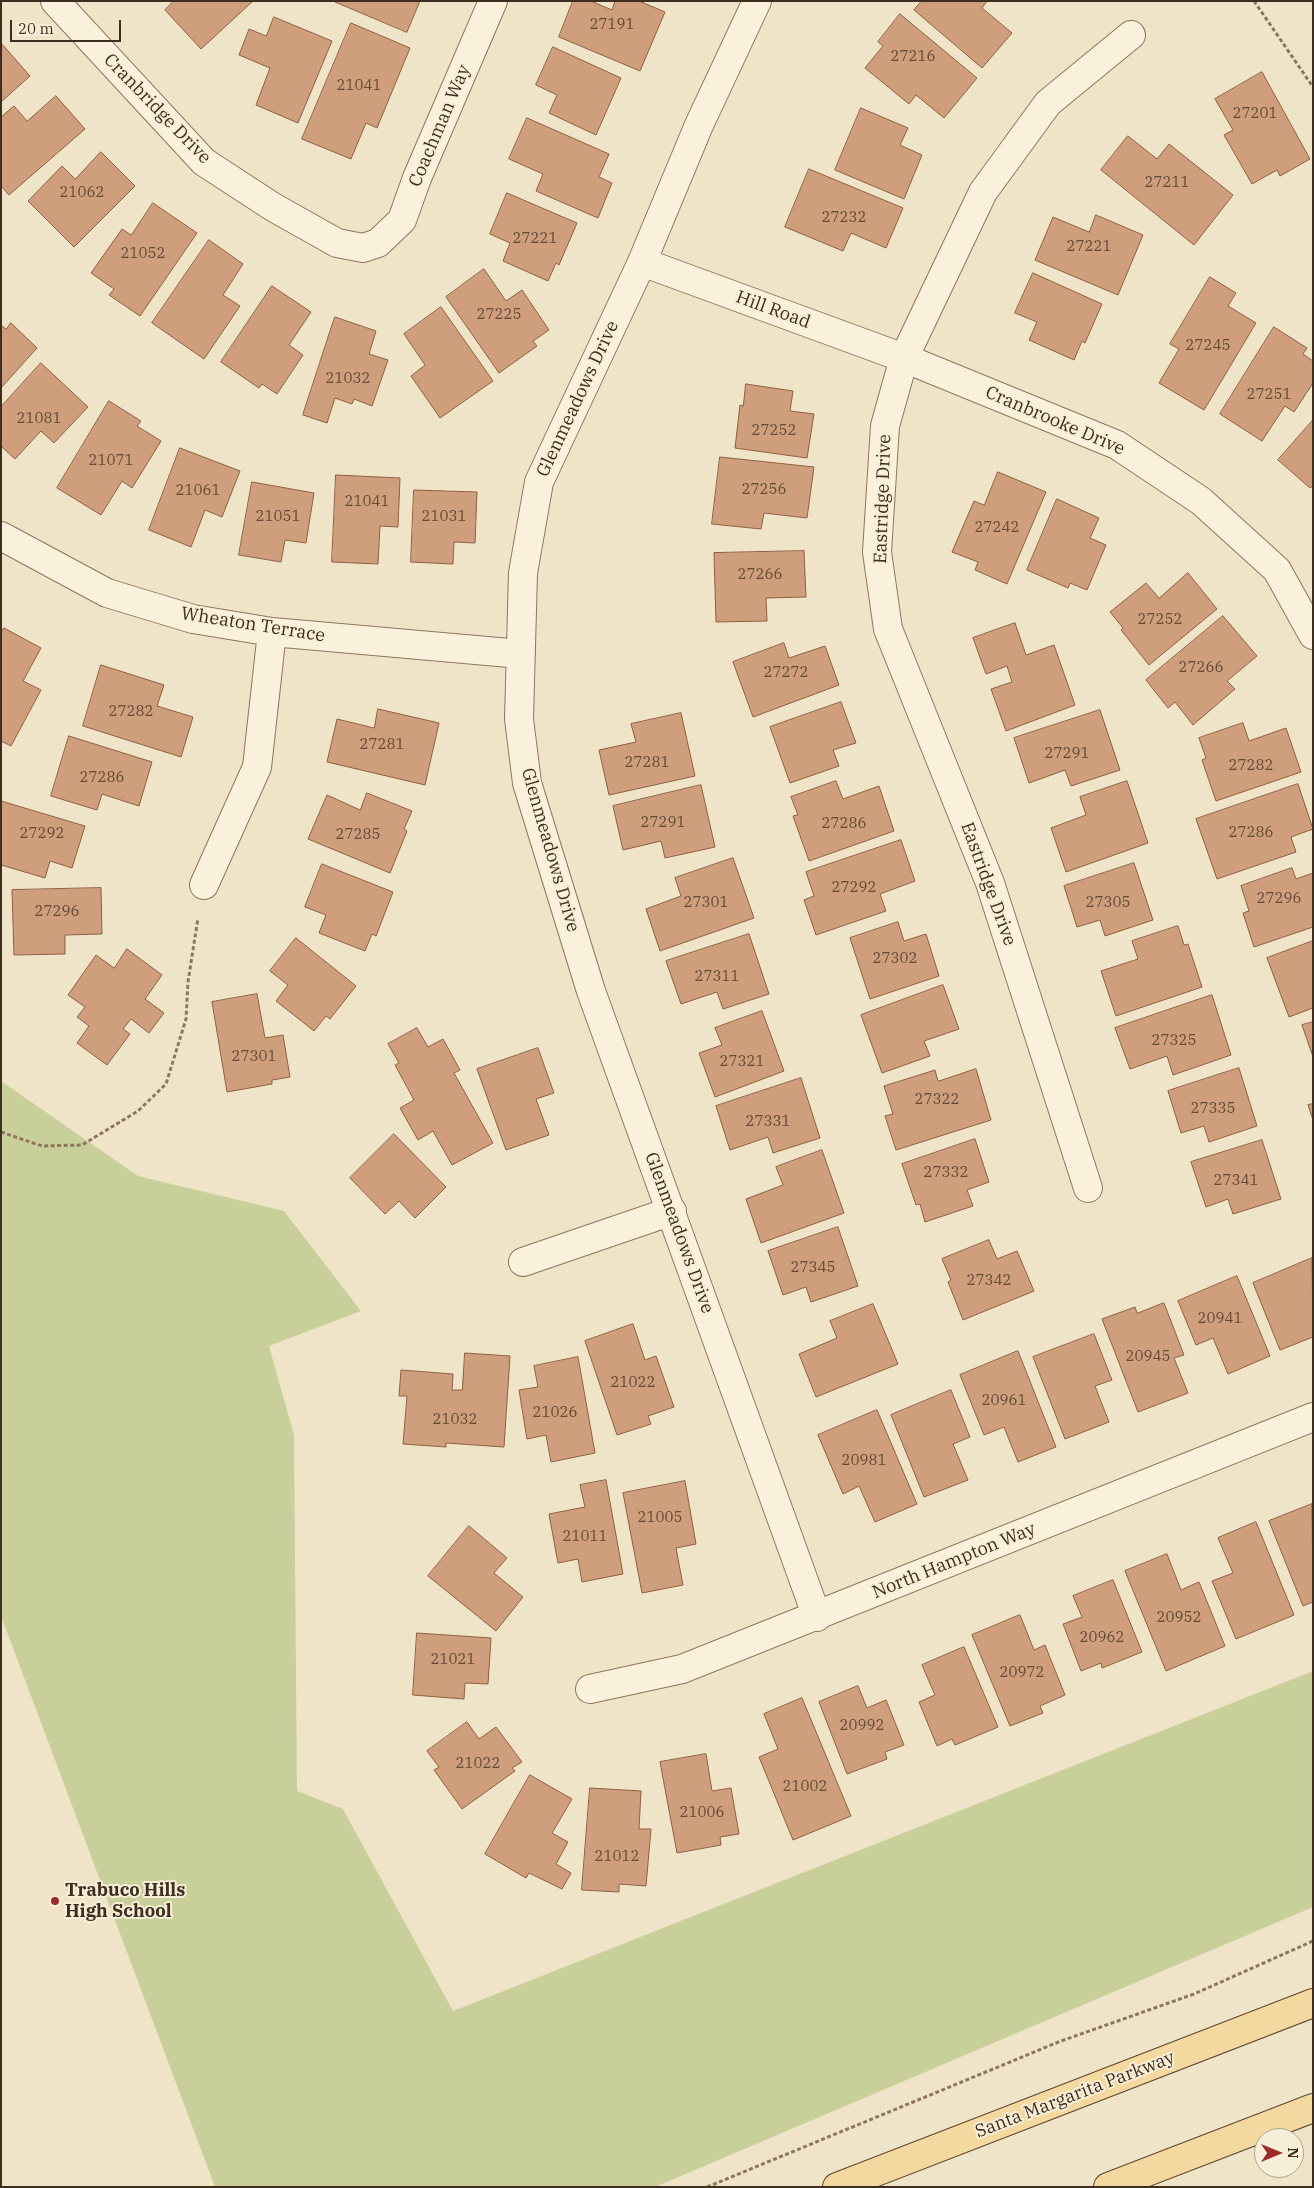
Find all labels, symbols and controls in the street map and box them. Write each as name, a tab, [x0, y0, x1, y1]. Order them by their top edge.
scale bar	[12, 10, 124, 42]
house number: 27191	[590, 16, 634, 34]
text: 20 m	[18, 19, 54, 38]
house number: 27216	[891, 48, 935, 66]
street label: Cranbridge Drive	[99, 49, 215, 169]
street label: Coachman Way	[405, 62, 475, 190]
house number: 21041	[337, 77, 381, 95]
house number: 27201	[1233, 105, 1277, 123]
house number: 27211	[1145, 174, 1189, 192]
house number: 21062	[60, 184, 104, 202]
house number: 27232	[822, 209, 866, 227]
house number: 27221	[513, 230, 557, 248]
house number: 27221	[1067, 238, 1111, 256]
house number: 21052	[121, 245, 165, 263]
street label: Hill Road	[733, 287, 813, 333]
house number: 27225	[477, 306, 521, 324]
street label: Glenmeadows Drive	[532, 318, 624, 480]
house number: 27245	[1186, 337, 1230, 355]
house number: 21032	[326, 370, 370, 388]
street label: Cranbrooke Drive	[982, 382, 1128, 460]
house number: 27251	[1247, 386, 1291, 404]
house number: 21081	[17, 410, 61, 428]
house number: 27252	[752, 422, 796, 440]
street label: Eastridge Drive	[870, 434, 896, 564]
house number: 21071	[89, 452, 133, 470]
house number: 27256	[742, 481, 786, 499]
house number: 21061	[176, 482, 220, 500]
house number: 21041	[345, 493, 389, 511]
house number: 21051	[256, 508, 300, 526]
house number: 21031	[422, 508, 466, 526]
house number: 27242	[975, 519, 1019, 537]
house number: 27266	[738, 566, 782, 584]
street label: Wheaton Terrace	[179, 603, 327, 647]
house number: 27252	[1138, 611, 1182, 629]
house number: 27266	[1179, 659, 1223, 677]
house number: 27272	[764, 664, 808, 682]
house number: 27282	[109, 703, 153, 721]
house number: 27281	[360, 736, 404, 754]
house number: 27291	[1045, 745, 1089, 763]
house number: 27281	[625, 754, 669, 772]
house number: 27282	[1229, 757, 1273, 775]
street label: Glenmeadows Drive	[516, 765, 584, 935]
house number: 27286	[80, 769, 124, 787]
house number: 27291	[641, 814, 685, 832]
house number: 27286	[822, 815, 866, 833]
street label: Eastridge Drive	[956, 819, 1020, 949]
house number: 27286	[1229, 824, 1273, 842]
house number: 27292	[20, 825, 64, 843]
house number: 27285	[336, 826, 380, 844]
house number: 27292	[832, 879, 876, 897]
house number: 27296	[1257, 890, 1301, 908]
house number: 27301	[684, 894, 728, 912]
house number: 27305	[1086, 894, 1130, 912]
house number: 27296	[35, 903, 79, 921]
house number: 27302	[873, 950, 917, 968]
house number: 27311	[695, 968, 739, 986]
house number: 27325	[1152, 1032, 1196, 1050]
house number: 27301	[232, 1048, 276, 1066]
house number: 27321	[720, 1053, 764, 1071]
house number: 27322	[915, 1091, 959, 1109]
house number: 27335	[1191, 1100, 1235, 1118]
house number: 27331	[746, 1113, 790, 1131]
street label: Glenmeadows Drive	[640, 1150, 718, 1316]
house number: 27332	[924, 1164, 968, 1182]
house number: 27341	[1214, 1172, 1258, 1190]
house number: 27345	[791, 1259, 835, 1277]
house number: 27342	[967, 1272, 1011, 1290]
house number: 20941	[1198, 1310, 1242, 1328]
house number: 20945	[1126, 1348, 1170, 1366]
house number: 21022	[611, 1374, 655, 1392]
house number: 20961	[982, 1392, 1026, 1410]
house number: 21026	[533, 1404, 577, 1422]
house number: 21032	[433, 1411, 477, 1429]
house number: 20981	[842, 1452, 886, 1470]
house number: 21005	[638, 1509, 682, 1527]
street label: North Hampton Way	[869, 1518, 1039, 1604]
house number: 21011	[563, 1528, 607, 1546]
house number: 20952	[1157, 1609, 1201, 1627]
house number: 20962	[1080, 1629, 1124, 1647]
house number: 21021	[431, 1651, 475, 1669]
house number: 20972	[1000, 1664, 1044, 1682]
house number: 20992	[840, 1717, 884, 1735]
house number: 21022	[456, 1755, 500, 1773]
house number: 21002	[783, 1778, 827, 1796]
house number: 21006	[680, 1804, 724, 1822]
house number: 21012	[595, 1848, 639, 1866]
place label: Trabuco Hills High School	[65, 1880, 185, 1922]
marker: Trabuco Hills High School	[49, 1895, 61, 1907]
street label: Santa Margarita Parkway	[972, 2047, 1178, 2143]
north arrow	[1254, 2128, 1304, 2178]
text: N	[1284, 2147, 1302, 2159]

